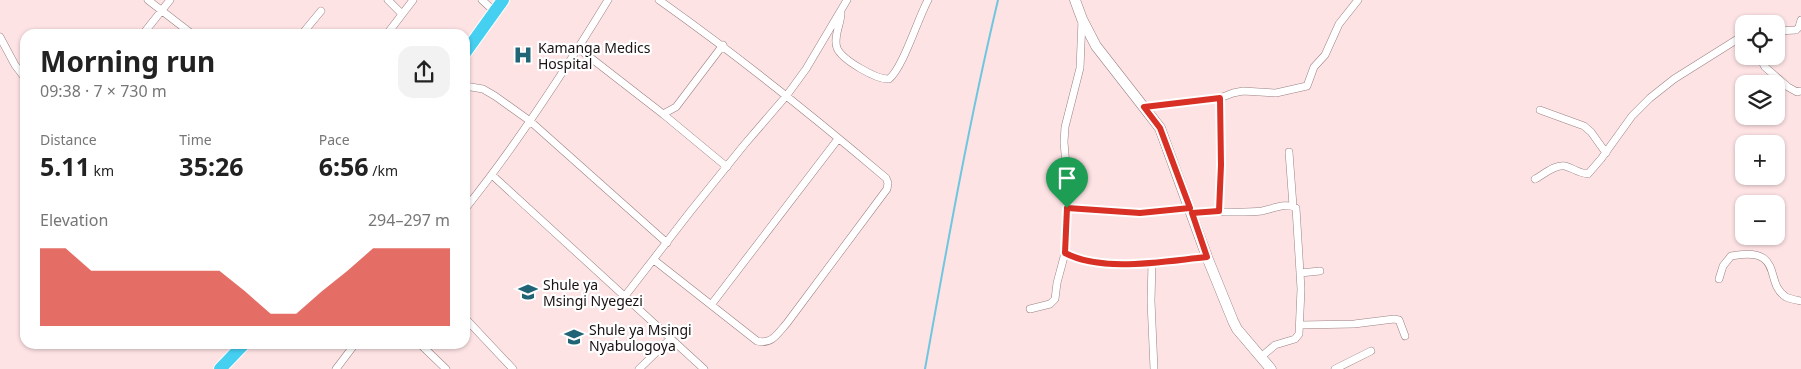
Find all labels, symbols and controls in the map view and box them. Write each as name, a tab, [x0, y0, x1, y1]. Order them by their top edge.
map controls	[1735, 15, 1785, 245]
button: locate	[1735, 15, 1785, 65]
place label: Kamanga Medics Hospital	[538, 38, 651, 73]
text: Morning run	[40, 42, 215, 80]
hospital icon: Kamanga Medics Hospital	[512, 44, 534, 66]
button: share	[398, 46, 450, 98]
button: layers	[1735, 75, 1785, 125]
text: 09:38 · 7 × 730 m	[40, 80, 167, 102]
text: Distance	[40, 130, 97, 149]
text: Time	[179, 130, 212, 149]
text: Pace	[319, 130, 350, 149]
button: +	[1735, 135, 1785, 185]
text: 5.11	[40, 149, 90, 183]
text: 35:26	[179, 149, 244, 183]
text: 6:56	[319, 149, 369, 183]
pin	[1046, 157, 1088, 208]
text: km	[90, 161, 114, 180]
text: /km	[369, 161, 398, 180]
icon: arrive	[1053, 164, 1081, 192]
button: −	[1735, 195, 1785, 245]
text: Elevation	[40, 209, 108, 231]
text: 294–297 m	[368, 209, 450, 231]
place label: Shule ya Msingi Nyegezi	[543, 275, 643, 310]
school or university icon: Shule ya Msingi Nyegezi	[517, 281, 539, 303]
place label: Shule ya Msingi Nyabulogoya	[589, 320, 692, 355]
school or university icon: Shule ya Msingi Nyabulogoya	[563, 326, 585, 348]

